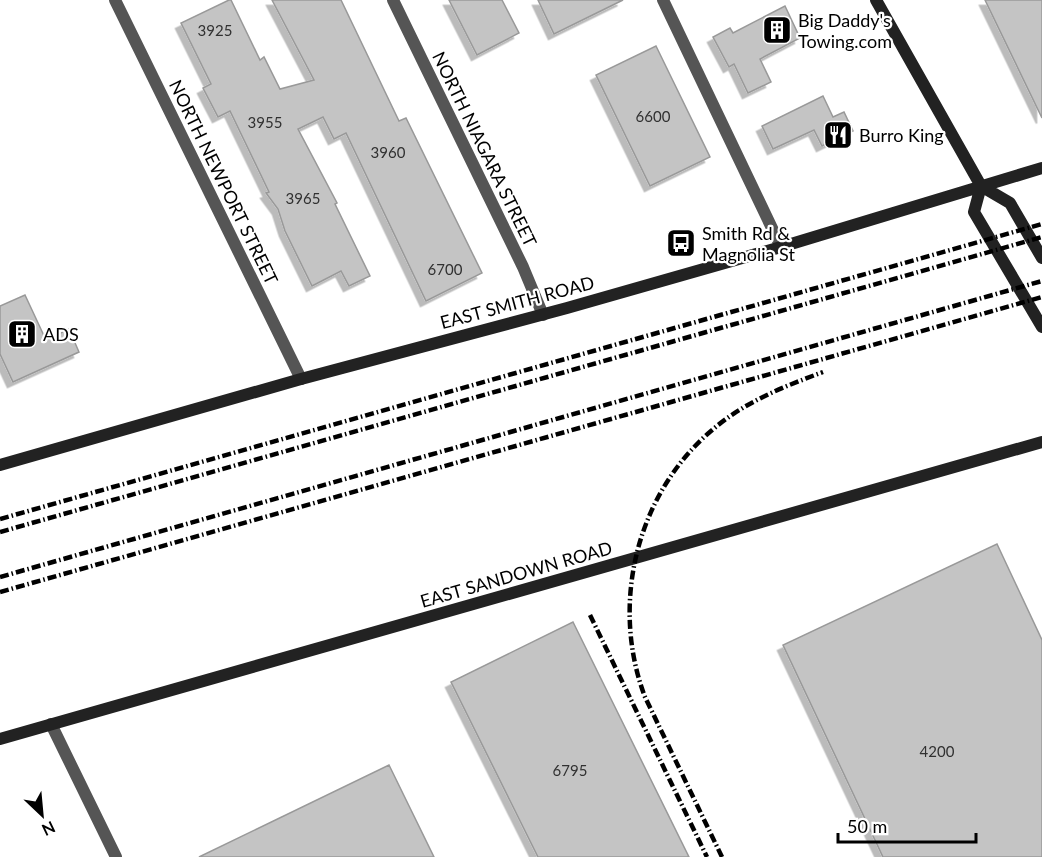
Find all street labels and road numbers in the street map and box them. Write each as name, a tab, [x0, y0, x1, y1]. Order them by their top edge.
street label: NORTH NIAGARA STREET	[428, 48, 542, 251]
street label: NORTH NEWPORT STREET	[165, 76, 283, 288]
street label: EAST SMITH ROAD	[438, 271, 596, 333]
street label: EAST SANDOWN ROAD	[418, 536, 614, 612]

